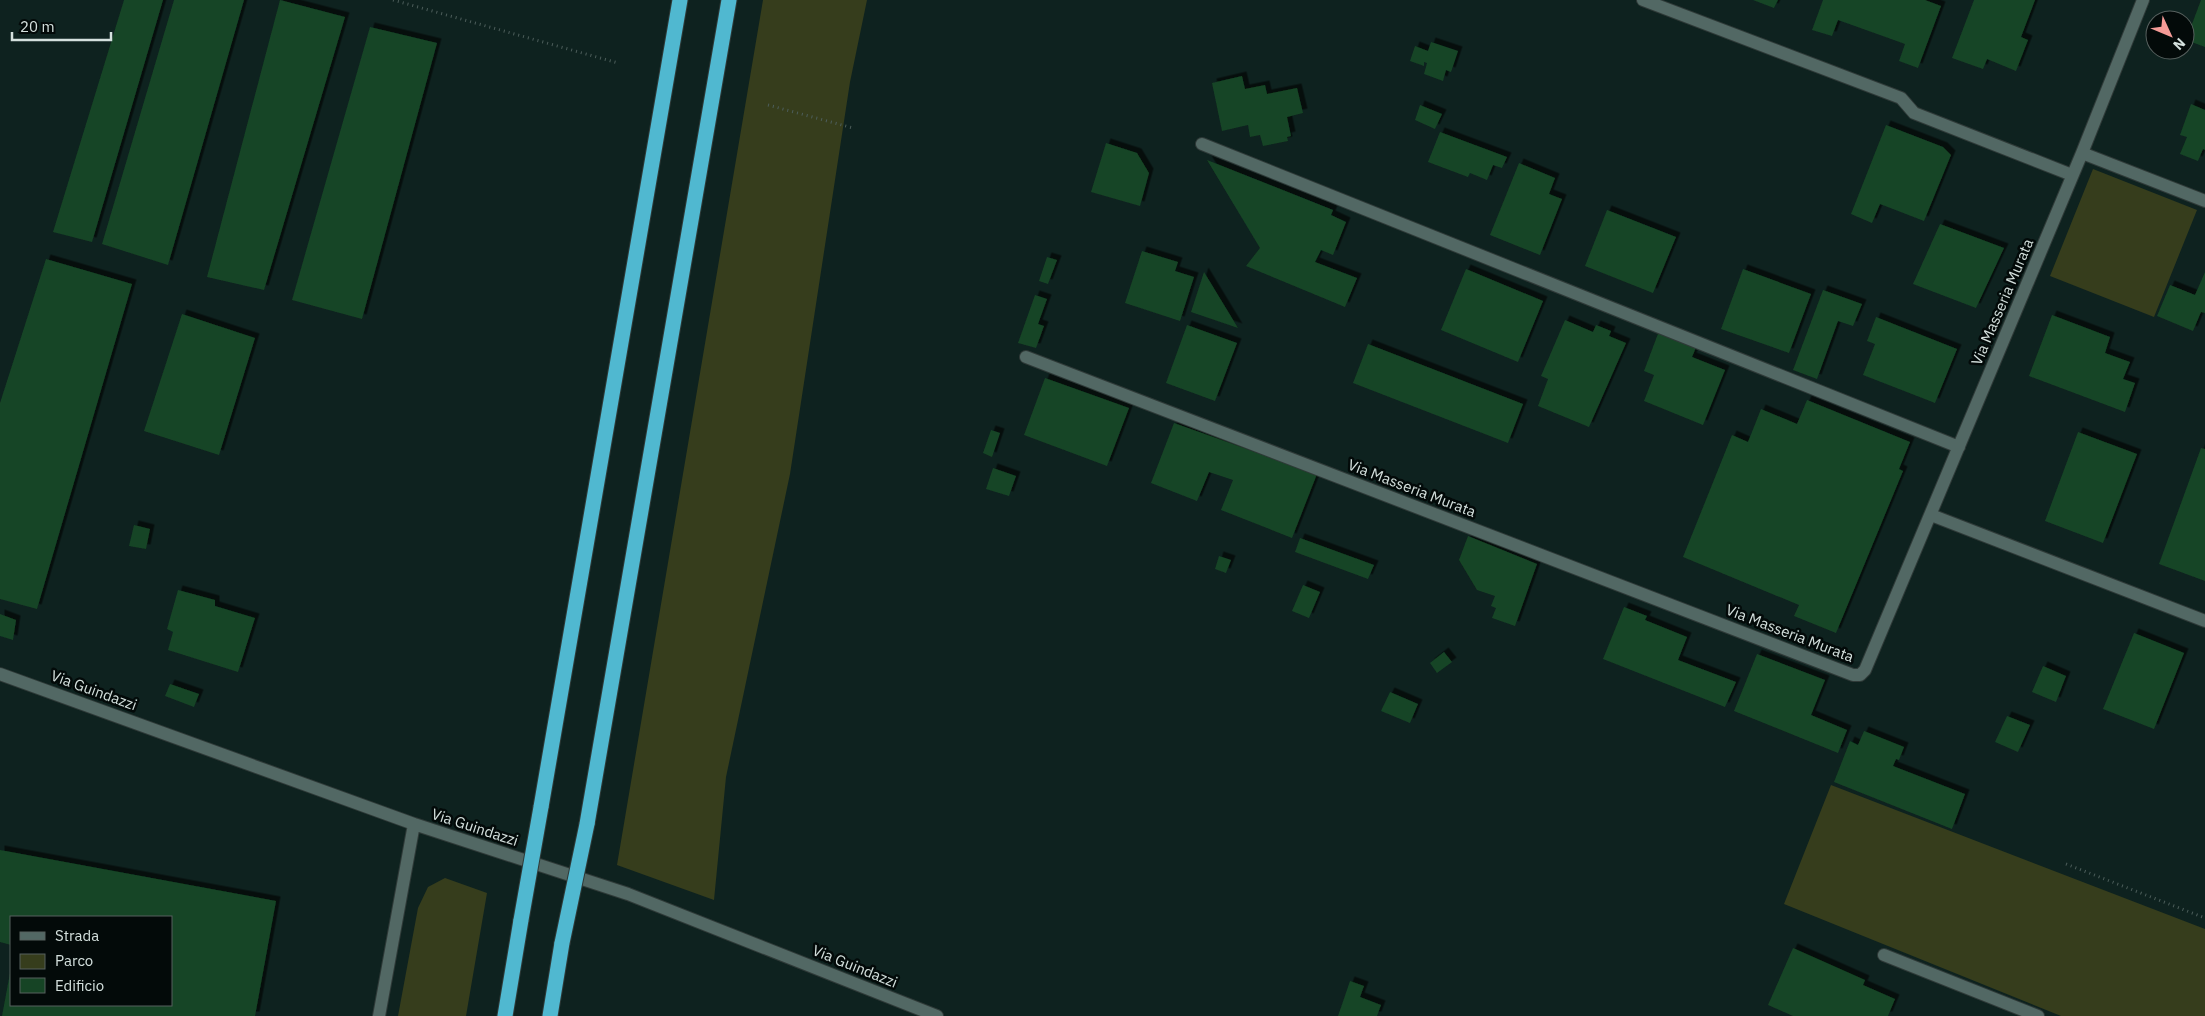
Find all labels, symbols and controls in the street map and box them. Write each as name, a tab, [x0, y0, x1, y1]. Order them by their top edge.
scale bar	[12, 10, 111, 42]
north arrow	[2145, 10, 2195, 60]
text: 20 m	[20, 17, 55, 36]
text: N	[2169, 34, 2189, 54]
street label: Via Masseria Murata	[1967, 236, 2037, 368]
street label: Via Masseria Murata	[1345, 455, 1479, 521]
street label: Via Masseria Murata	[1723, 600, 1857, 666]
street label: Via Guindazzi	[48, 666, 140, 714]
street label: Via Guindazzi	[429, 804, 521, 850]
legend	[10, 916, 172, 1006]
text: Strada	[55, 926, 99, 945]
street label: Via Guindazzi	[810, 940, 900, 992]
text: Parco	[55, 951, 93, 970]
text: Edificio	[55, 976, 104, 995]

